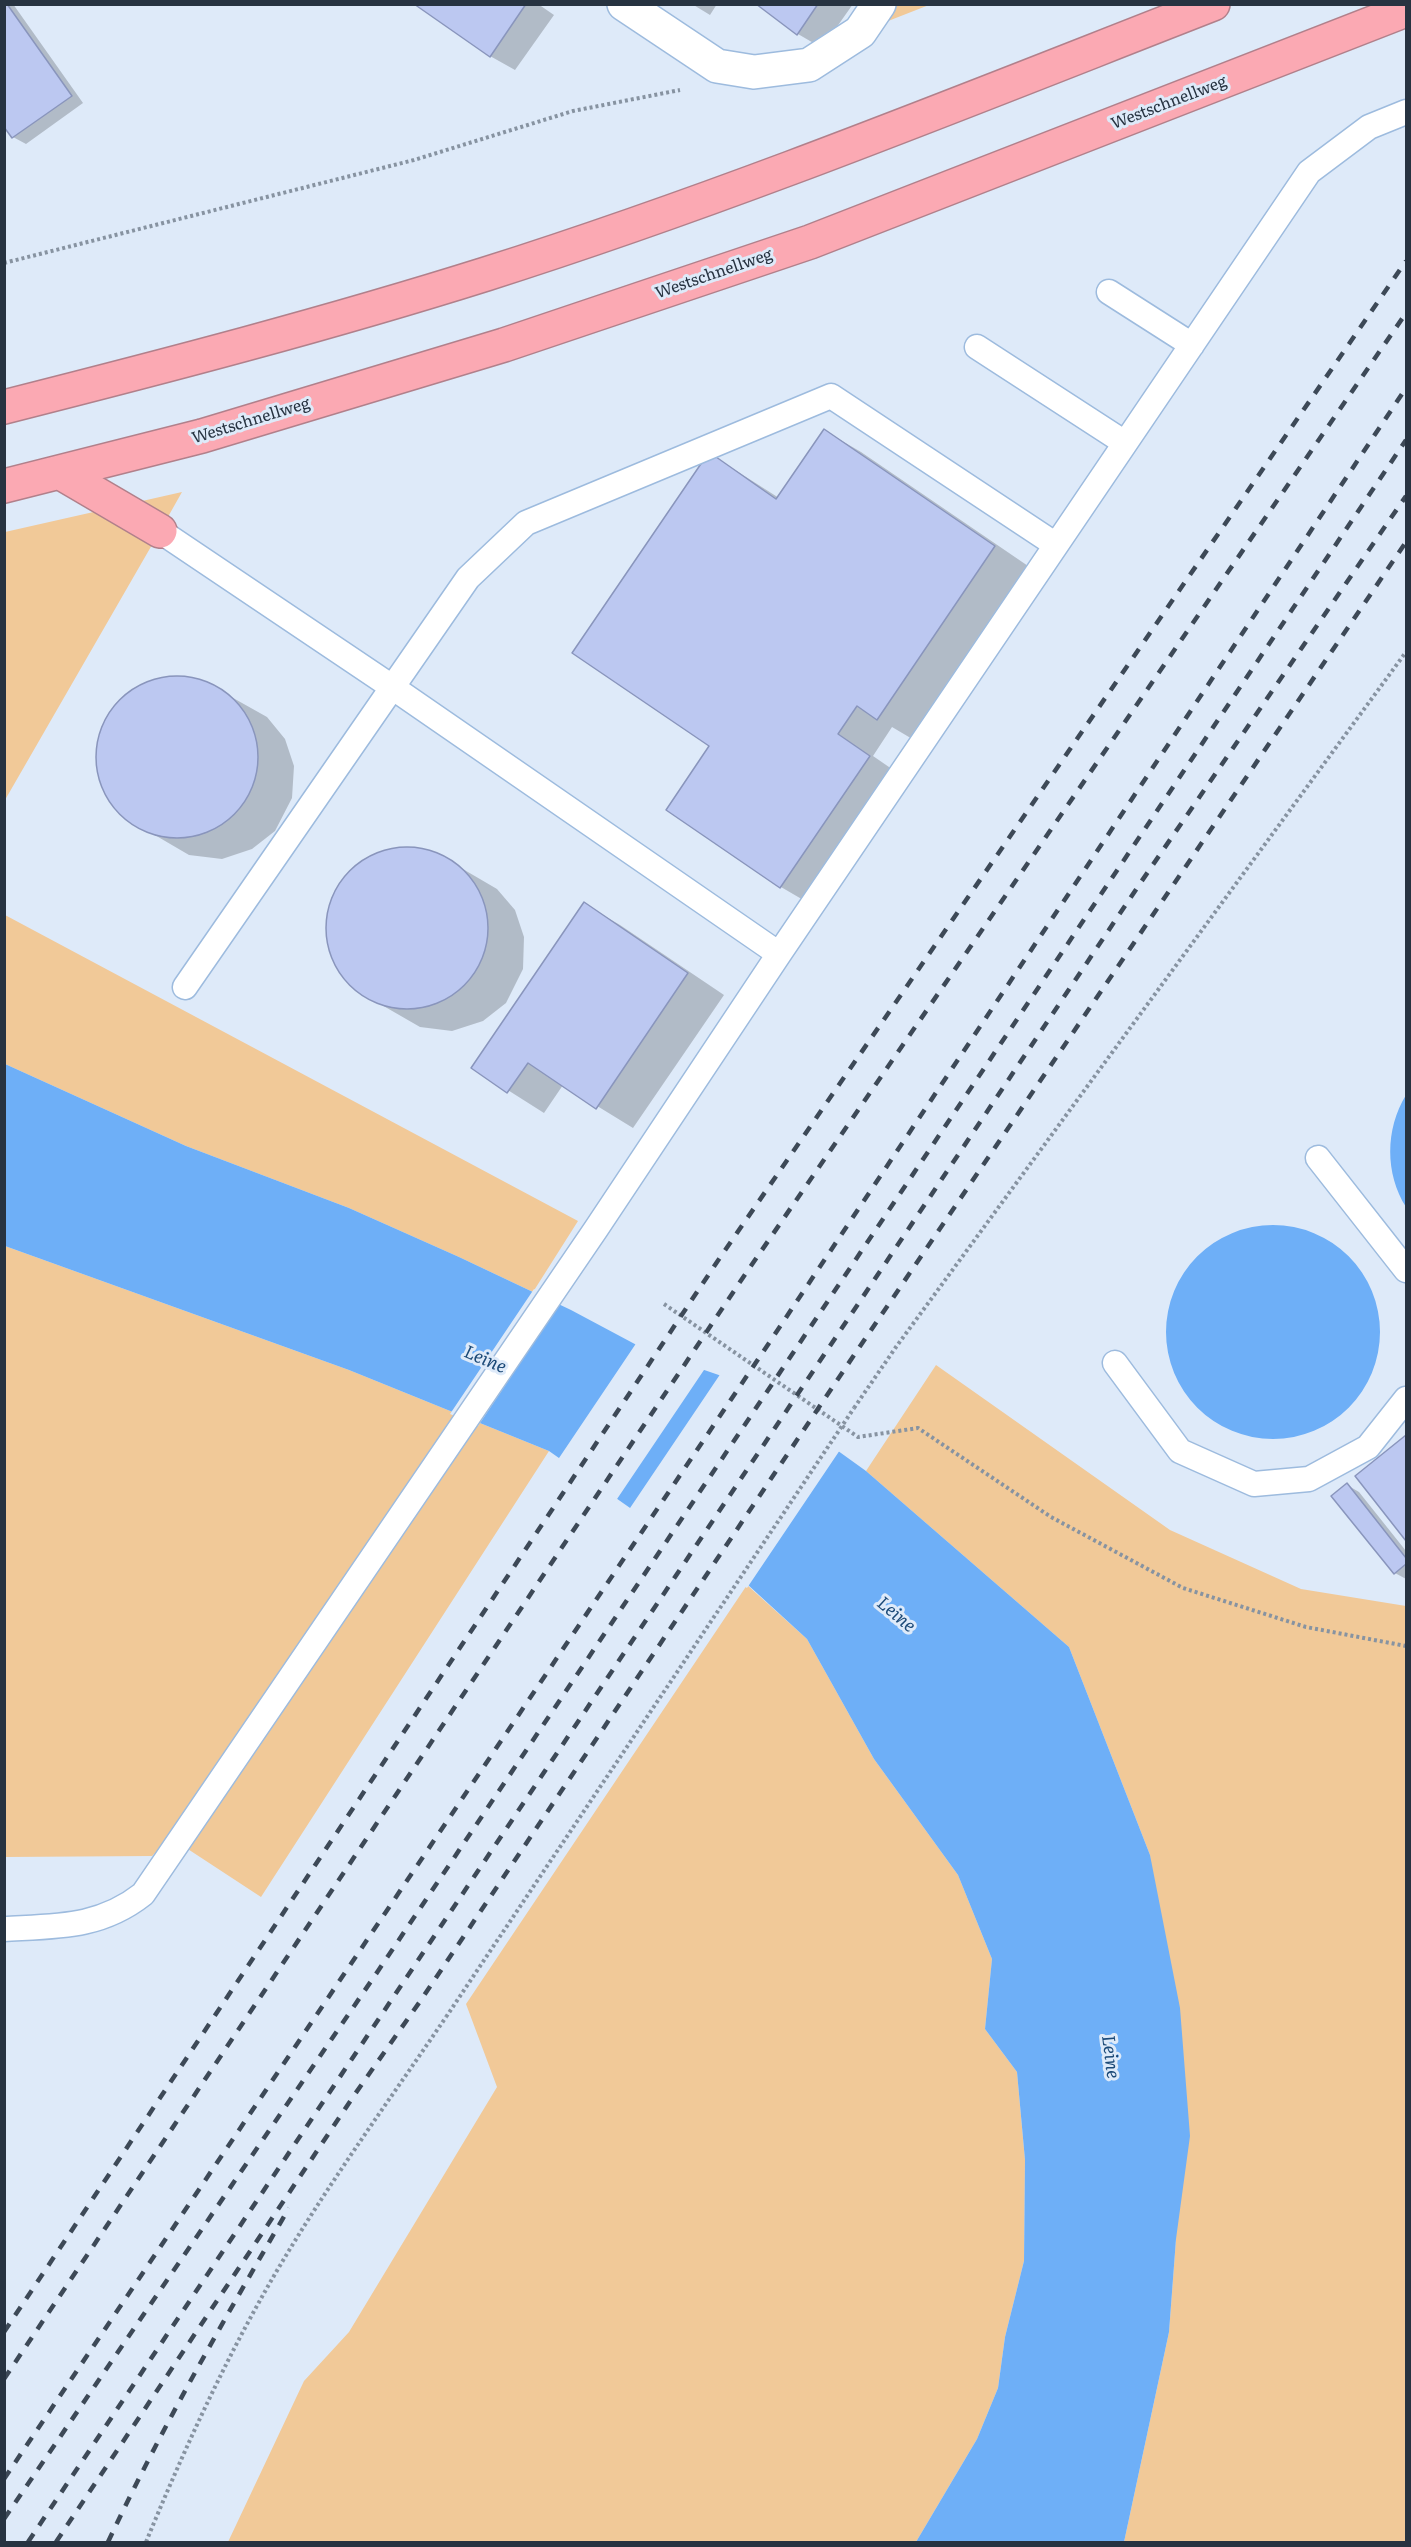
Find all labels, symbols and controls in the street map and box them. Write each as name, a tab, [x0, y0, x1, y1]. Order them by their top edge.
street label: Westschnellweg	[1108, 72, 1230, 134]
street label: Westschnellweg	[653, 245, 775, 303]
street label: Westschnellweg	[190, 394, 312, 448]
water label: Leine	[461, 1342, 509, 1378]
water label: Leine	[872, 1593, 920, 1637]
water label: Leine	[1097, 2034, 1123, 2080]

